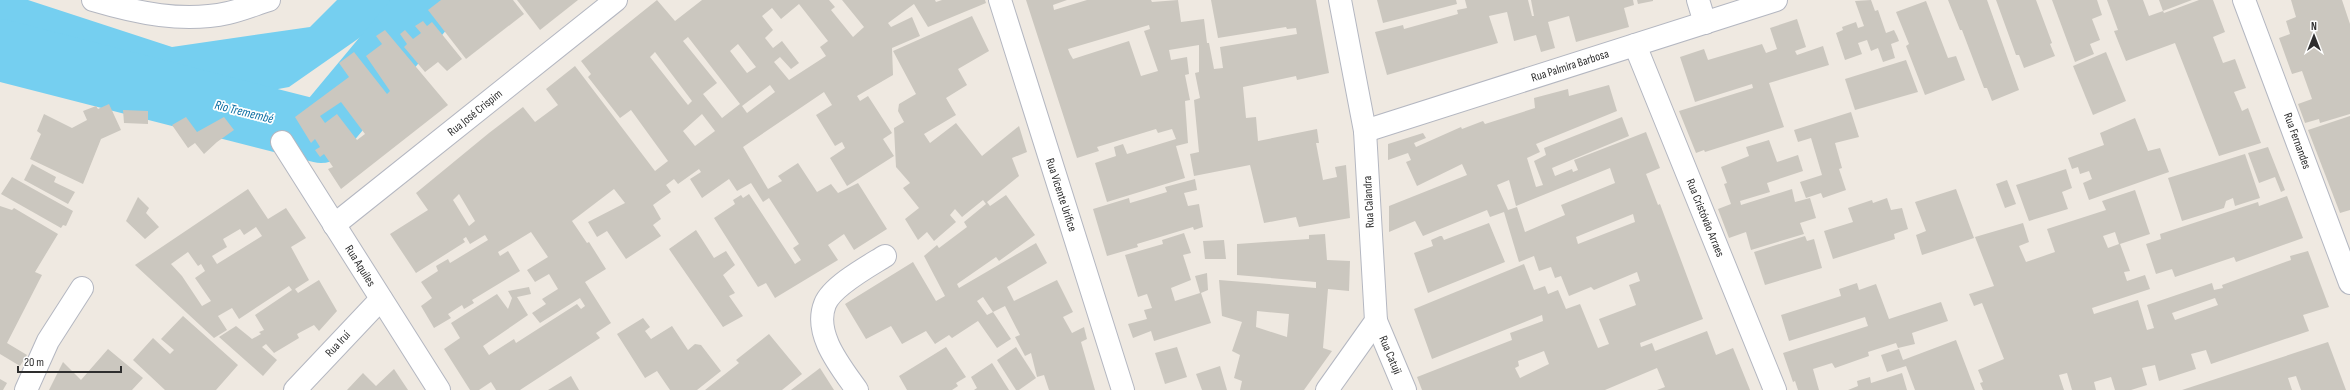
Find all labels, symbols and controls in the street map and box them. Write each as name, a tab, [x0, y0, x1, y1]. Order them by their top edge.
north arrow	[2294, 16, 2334, 56]
text: N	[2311, 20, 2317, 33]
street label: Rua Palmira Barbosa	[1529, 46, 1611, 86]
street label: Rua José Crispim	[445, 86, 506, 140]
water label: Rio Tremembé	[213, 97, 275, 127]
street label: Rua Fernandes	[2280, 111, 2314, 171]
street label: Rua Vicente Urifice	[1042, 156, 1080, 234]
street label: Rua Calandra	[1360, 175, 1378, 228]
street label: Rua Cristóvão Arraes	[1682, 177, 1728, 259]
street label: Rua Aquiles	[341, 243, 379, 289]
street label: Rua Iruí	[322, 327, 354, 360]
street label: Rua Catuji	[1375, 333, 1405, 377]
scale bar	[18, 348, 121, 374]
text: 20 m	[24, 355, 44, 370]

